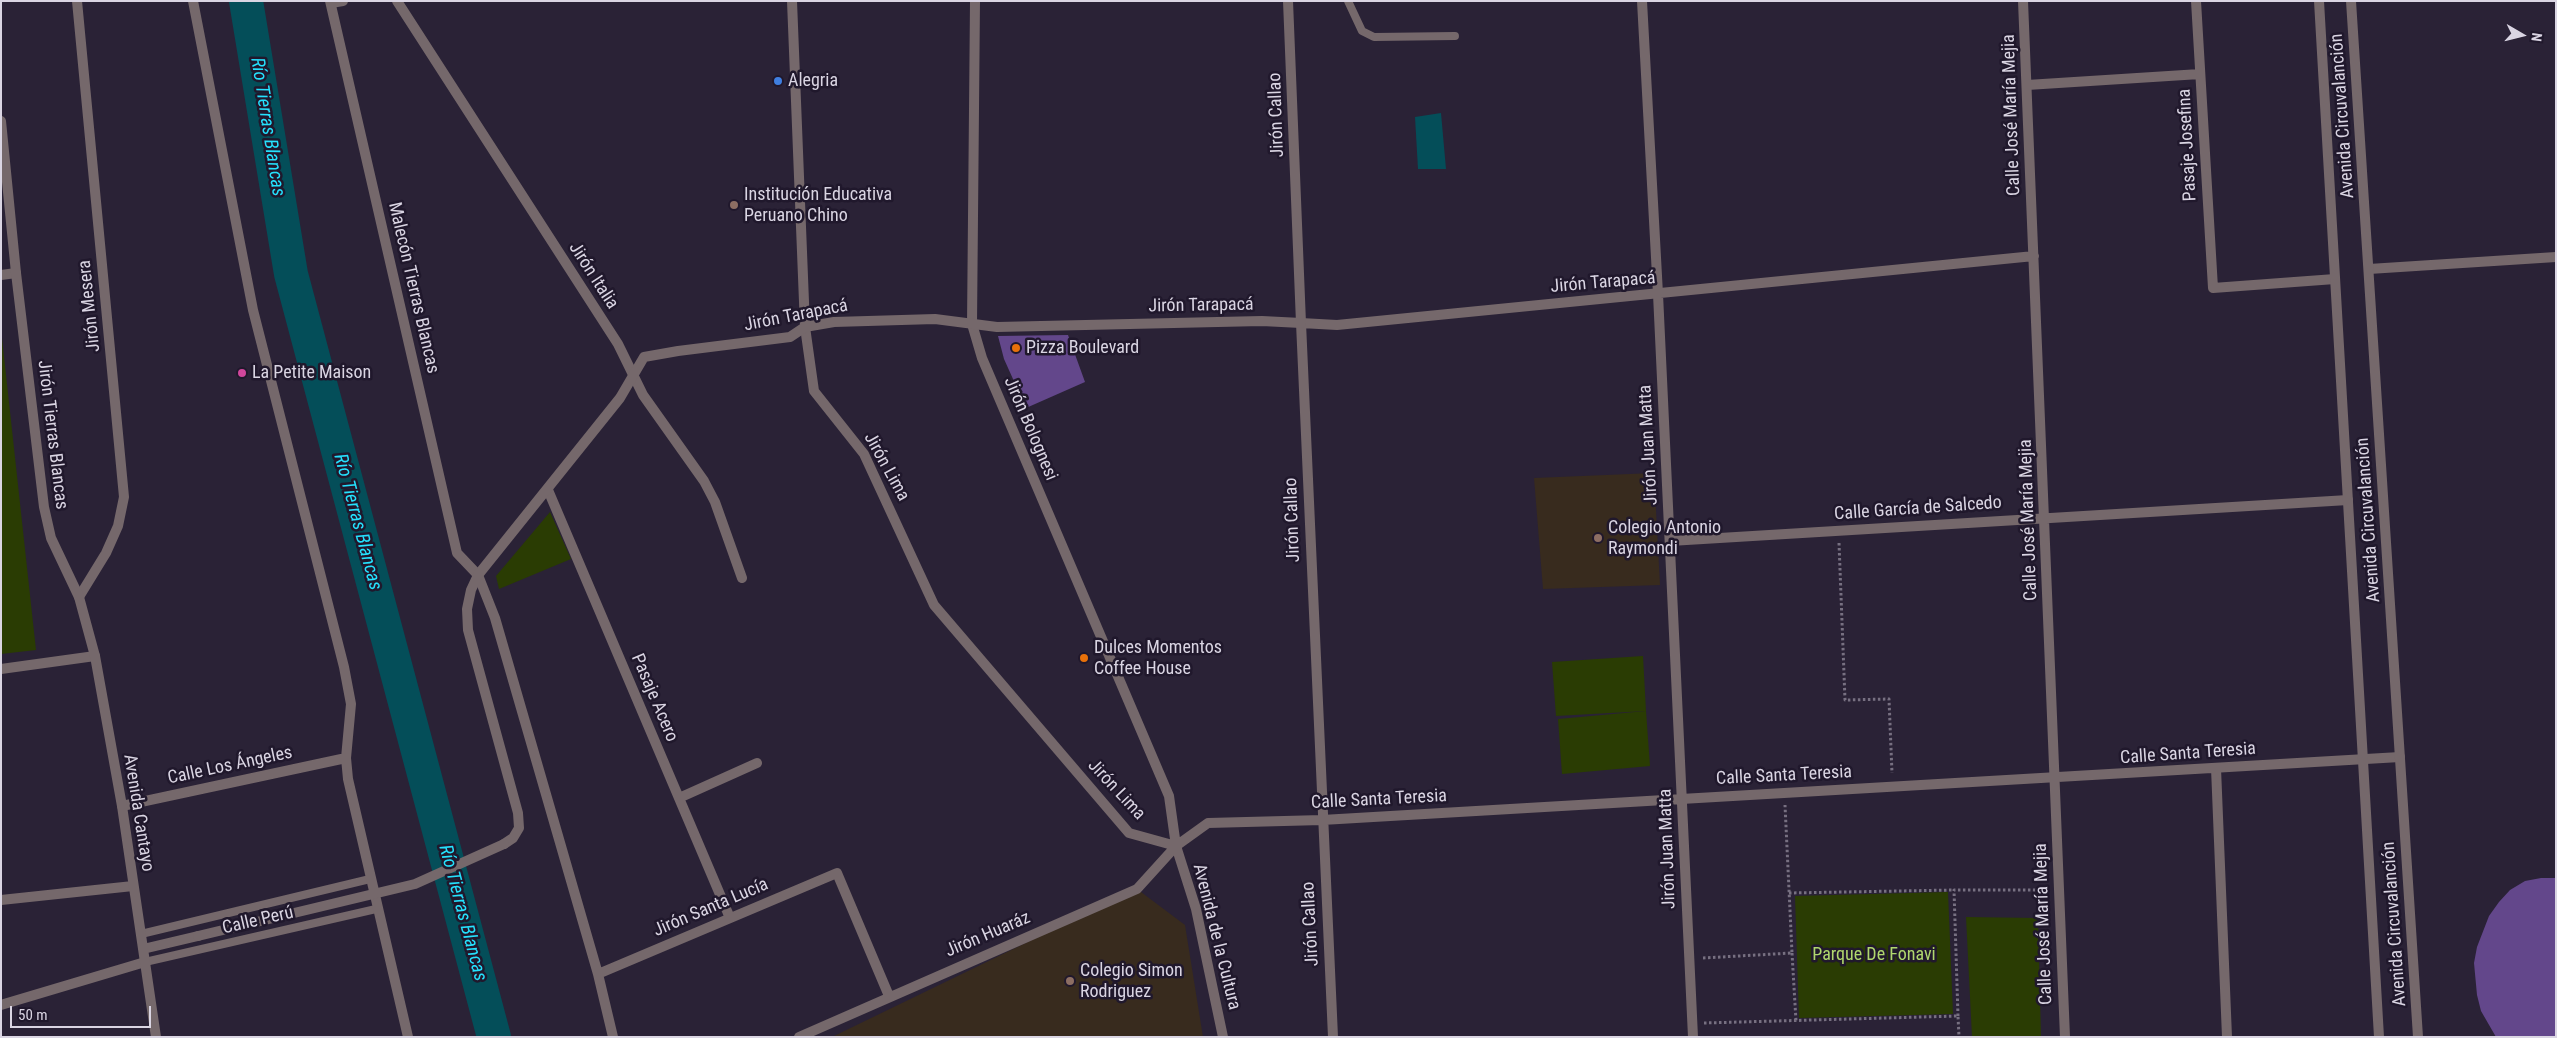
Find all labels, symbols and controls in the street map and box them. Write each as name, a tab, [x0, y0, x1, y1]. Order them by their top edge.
north arrow	[2497, 10, 2547, 60]
text: N	[2528, 32, 2545, 42]
street label: Avenida Circuvalanción	[2326, 33, 2360, 199]
street label: Calle José María Mejia	[1998, 34, 2026, 196]
water label: Río Tierras Blancas	[245, 56, 289, 198]
place label: Alegria	[788, 70, 838, 92]
street label: Jirón Callao	[1265, 72, 1289, 158]
marker: Alegria	[772, 75, 784, 87]
street label: Pasaje Josefina	[2174, 88, 2202, 202]
place label: Institución Educativa Peruano Chino	[744, 184, 892, 226]
marker: Institución Educativa Peruano Chino	[728, 199, 740, 211]
street label: Malecón Tierras Blancas	[383, 200, 443, 376]
street label: Jirón Italia	[563, 239, 623, 313]
street label: Jirón Mesera	[74, 259, 106, 353]
street label: Jirón Tarapacá	[1550, 268, 1656, 298]
street label: Jirón Tarapacá	[1148, 294, 1254, 318]
street label: Jirón Tarapacá	[742, 295, 850, 337]
place label: Pizza Boulevard	[1026, 337, 1139, 359]
marker: Pizza Boulevard	[1010, 342, 1022, 354]
street label: Jirón Tierras Blancas	[32, 359, 72, 511]
place label: La Petite Maison	[252, 362, 371, 384]
marker: La Petite Maison	[236, 367, 248, 379]
street label: Jirón Bolognesi	[998, 374, 1062, 484]
street label: Jirón Juan Matta	[1635, 384, 1663, 506]
street label: Jirón Lima	[858, 429, 914, 505]
street label: Avenida Circuvalanción	[2352, 437, 2386, 603]
street label: Calle José María Mejia	[2015, 439, 2043, 601]
water label: Río Tierras Blancas	[328, 451, 386, 593]
street label: Jirón Callao	[1281, 477, 1305, 563]
street label: Calle García de Salcedo	[1834, 492, 2002, 526]
place label: Colegio Antonio Raymondi	[1608, 517, 1721, 560]
marker: Colegio Antonio Raymondi	[1592, 532, 1604, 544]
place label: Dulces Momentos Coffee House	[1094, 637, 1222, 680]
street label: Pasaje Acero	[626, 651, 682, 745]
marker: Dulces Momentos Coffee House	[1078, 652, 1090, 664]
street label: Calle Santa Teresia	[2119, 738, 2257, 770]
street label: Calle Los Ángeles	[166, 742, 294, 790]
street label: Avenida Cantayo	[118, 753, 158, 873]
street label: Jirón Lima	[1083, 755, 1149, 825]
street label: Calle Santa Teresia	[1715, 762, 1853, 790]
street label: Calle Santa Teresia	[1310, 786, 1448, 814]
street label: Jirón Juan Matta	[1655, 788, 1681, 910]
street label: Avenida Circuvalanción	[2378, 841, 2412, 1007]
water label: Río Tierras Blancas	[433, 842, 491, 984]
street label: Calle José María Mejia	[2030, 843, 2058, 1005]
street label: Avenida de la Cultura	[1187, 862, 1245, 1012]
street label: Jirón Santa Lucía	[650, 874, 772, 942]
street label: Jirón Callao	[1298, 881, 1324, 967]
street label: Calle Perú	[220, 902, 296, 940]
street label: Jirón Huaráz	[942, 907, 1034, 963]
park label: Parque De Fonavi	[1812, 944, 1936, 966]
place label: Colegio Simon Rodriguez	[1080, 960, 1183, 1002]
marker: Colegio Simon Rodriguez	[1064, 975, 1076, 987]
scale bar	[12, 996, 154, 1028]
text: 50 m	[18, 1006, 48, 1024]

